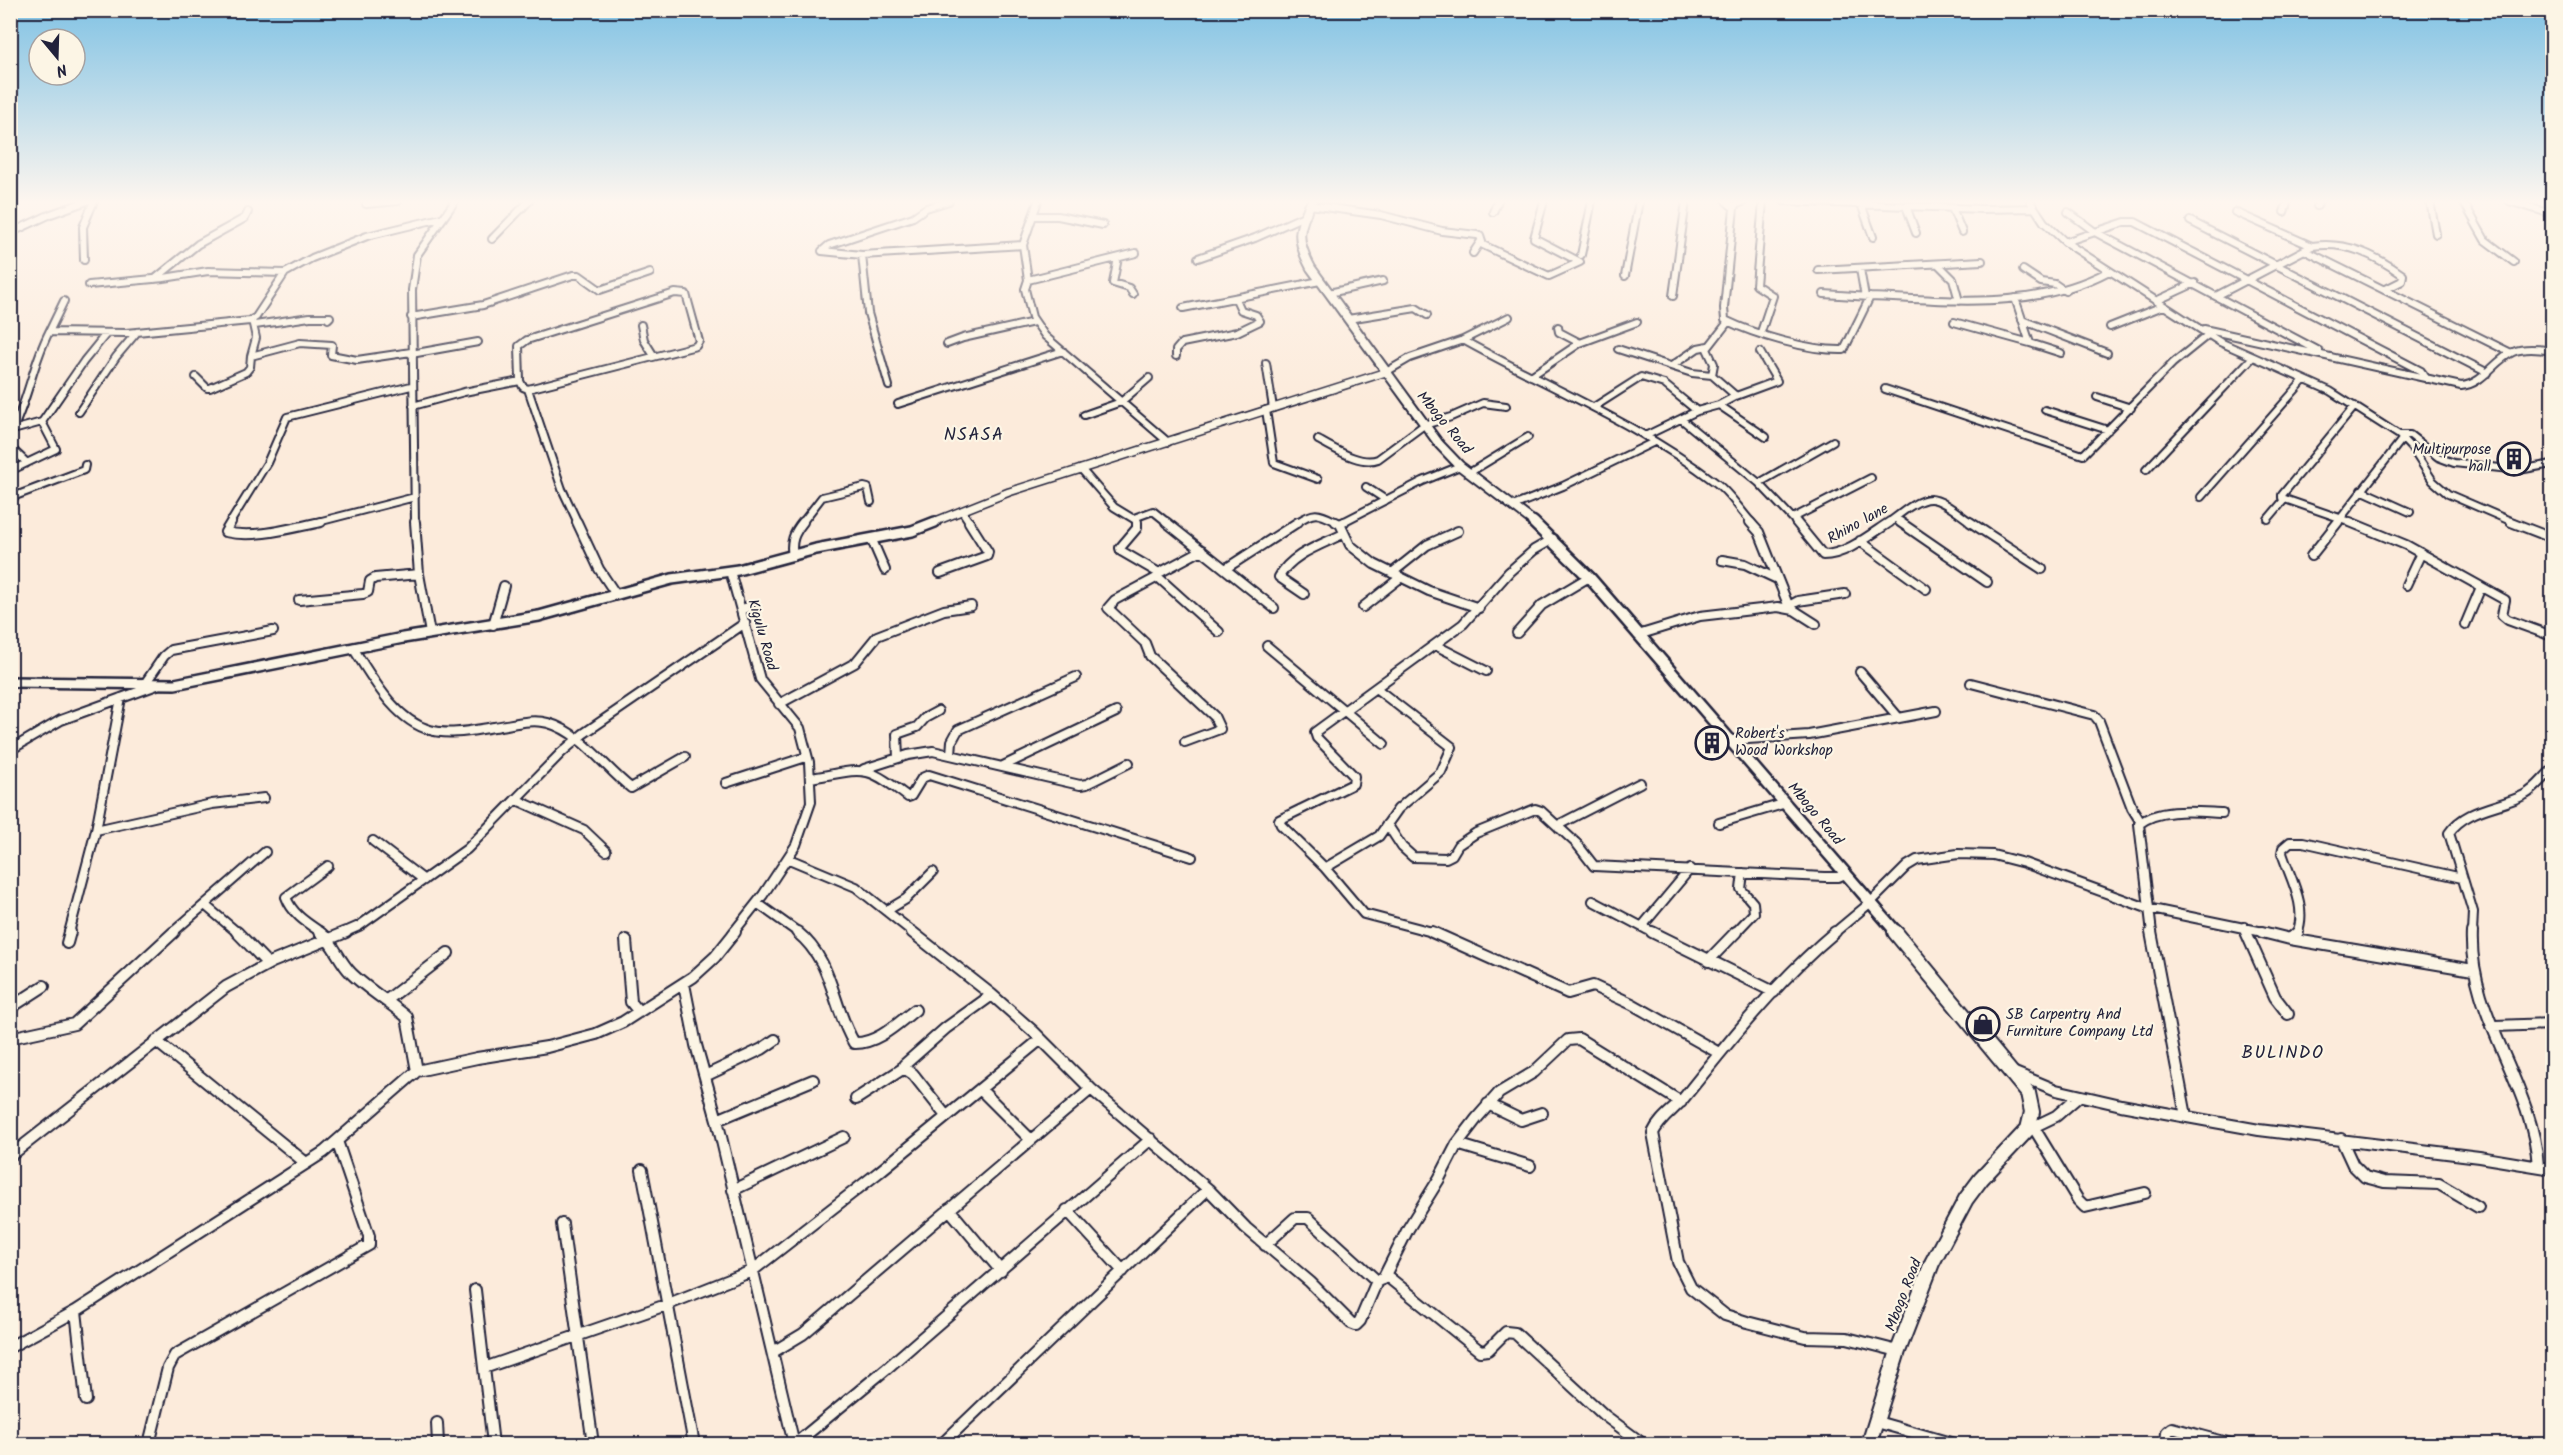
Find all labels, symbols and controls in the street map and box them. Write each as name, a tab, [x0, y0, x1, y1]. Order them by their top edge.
north arrow	[27, 27, 87, 87]
text: N	[53, 56, 70, 83]
street label: Mbogo Road	[1410, 386, 1478, 460]
district label: NSASA	[944, 421, 1004, 450]
place label: Multipurpose hall	[2412, 438, 2491, 479]
building icon: Multipurpose hall	[2496, 441, 2532, 477]
street label: Rhino lane	[1823, 497, 1893, 551]
street label: Kigulu Road	[740, 596, 784, 674]
place label: Robert's Wood Workshop	[1735, 722, 1833, 763]
building icon: Robert's Wood Workshop	[1694, 725, 1730, 761]
street label: Mbogo Road	[1781, 777, 1849, 851]
place label: SB Carpentry And Furniture Company Ltd	[2006, 1003, 2153, 1044]
shop icon: SB Carpentry And Furniture Company Ltd	[1965, 1006, 2001, 1042]
district label: BULINDO	[2242, 1039, 2324, 1068]
street label: Mbogo Road	[1879, 1255, 1929, 1335]

